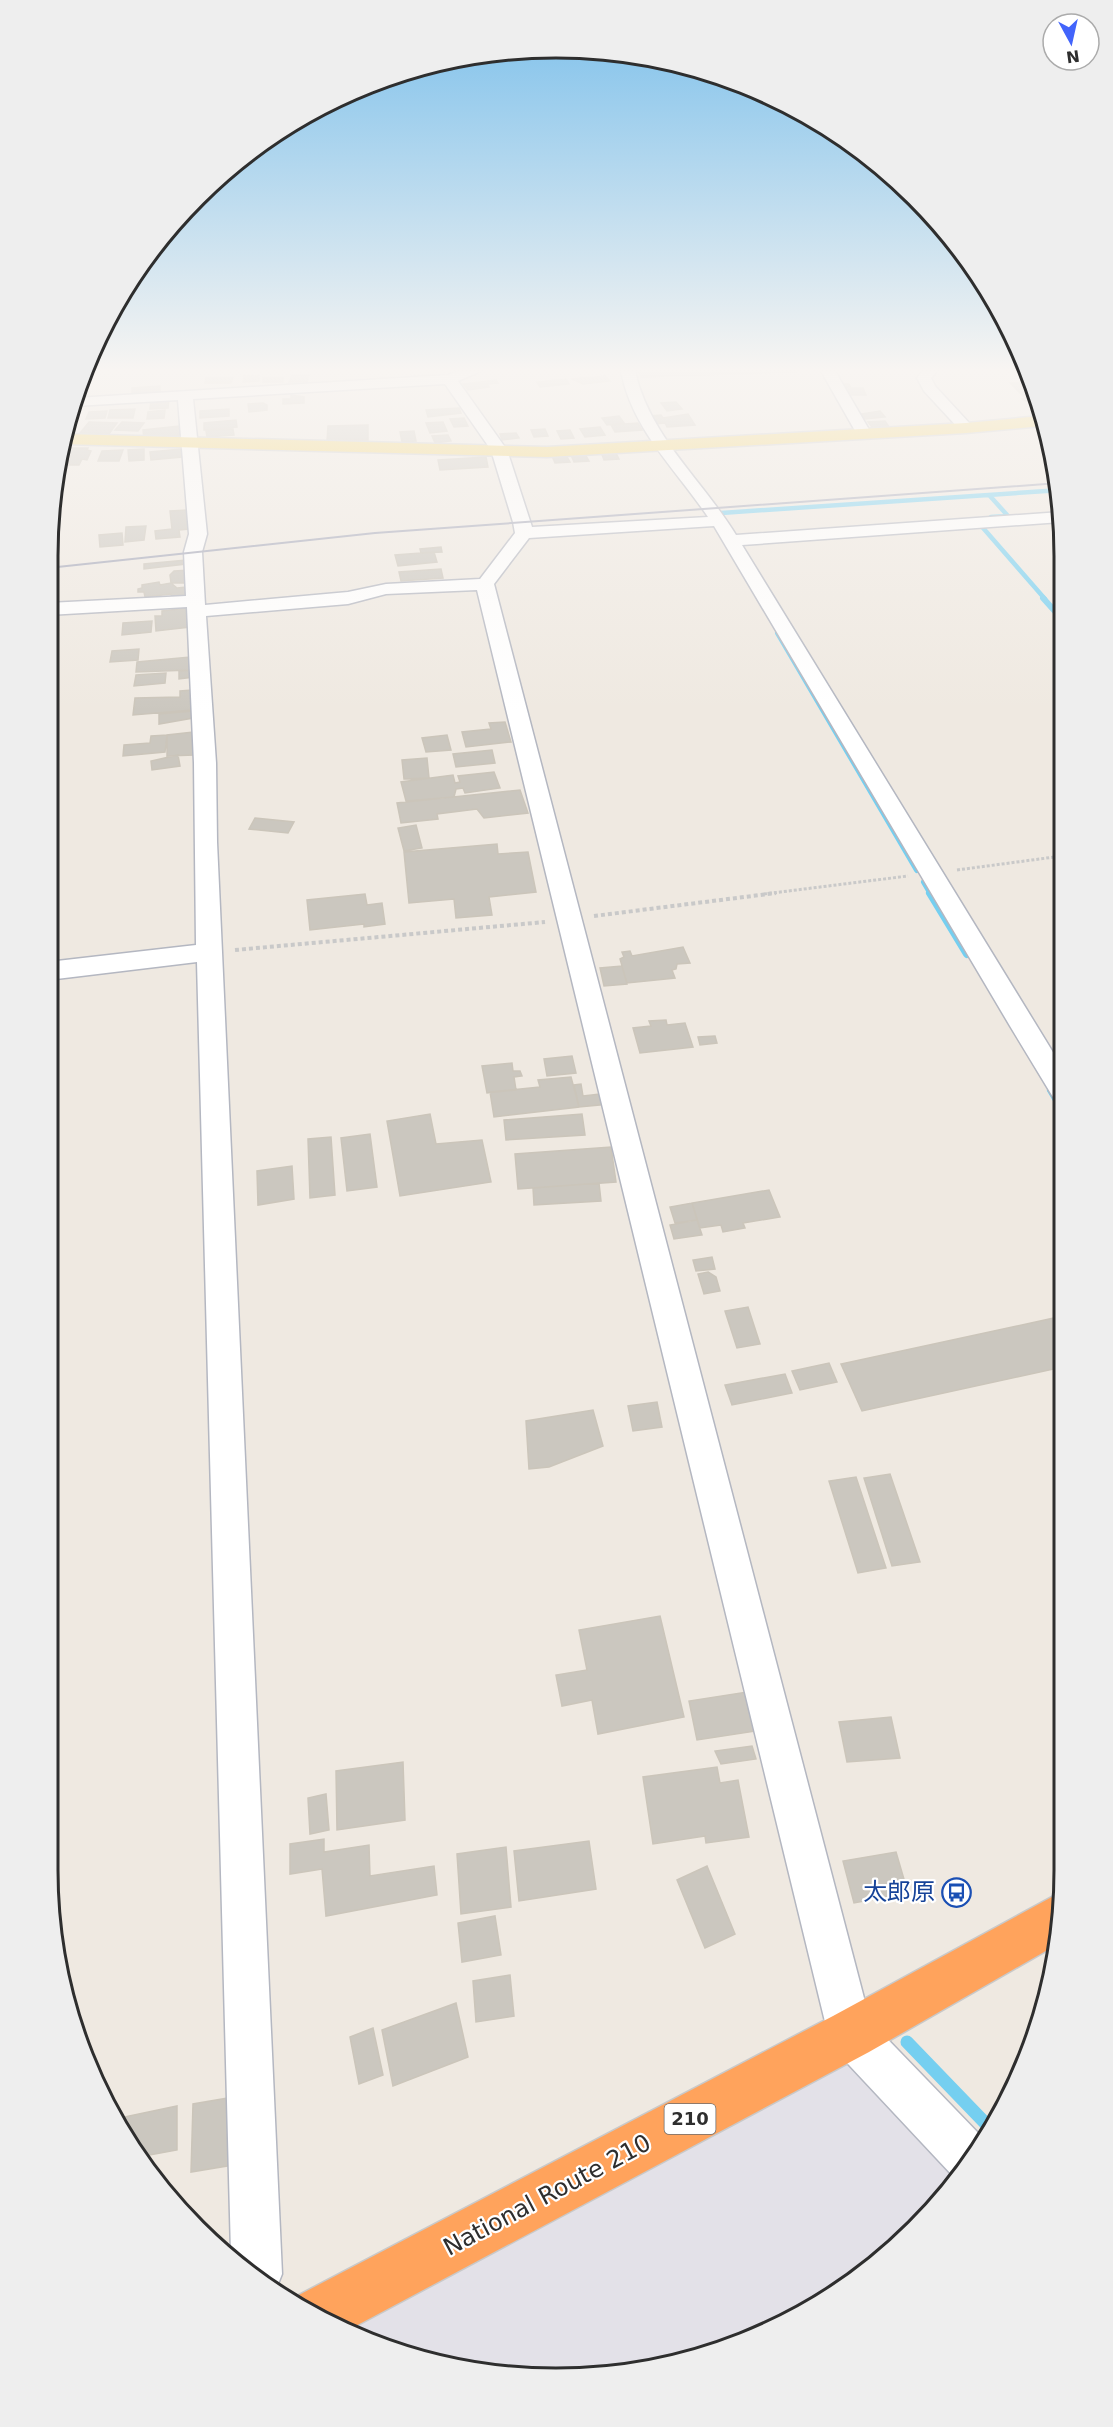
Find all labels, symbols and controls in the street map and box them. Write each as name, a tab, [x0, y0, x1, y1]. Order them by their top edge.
north arrow	[1041, 12, 1101, 72]
text: N	[1065, 46, 1081, 67]
bus stop icon: 太郎原	[940, 1876, 972, 1908]
place label: 太郎原	[863, 1878, 935, 1906]
road number: 210	[664, 2104, 716, 2134]
street label: National Route 210	[439, 2128, 655, 2262]

